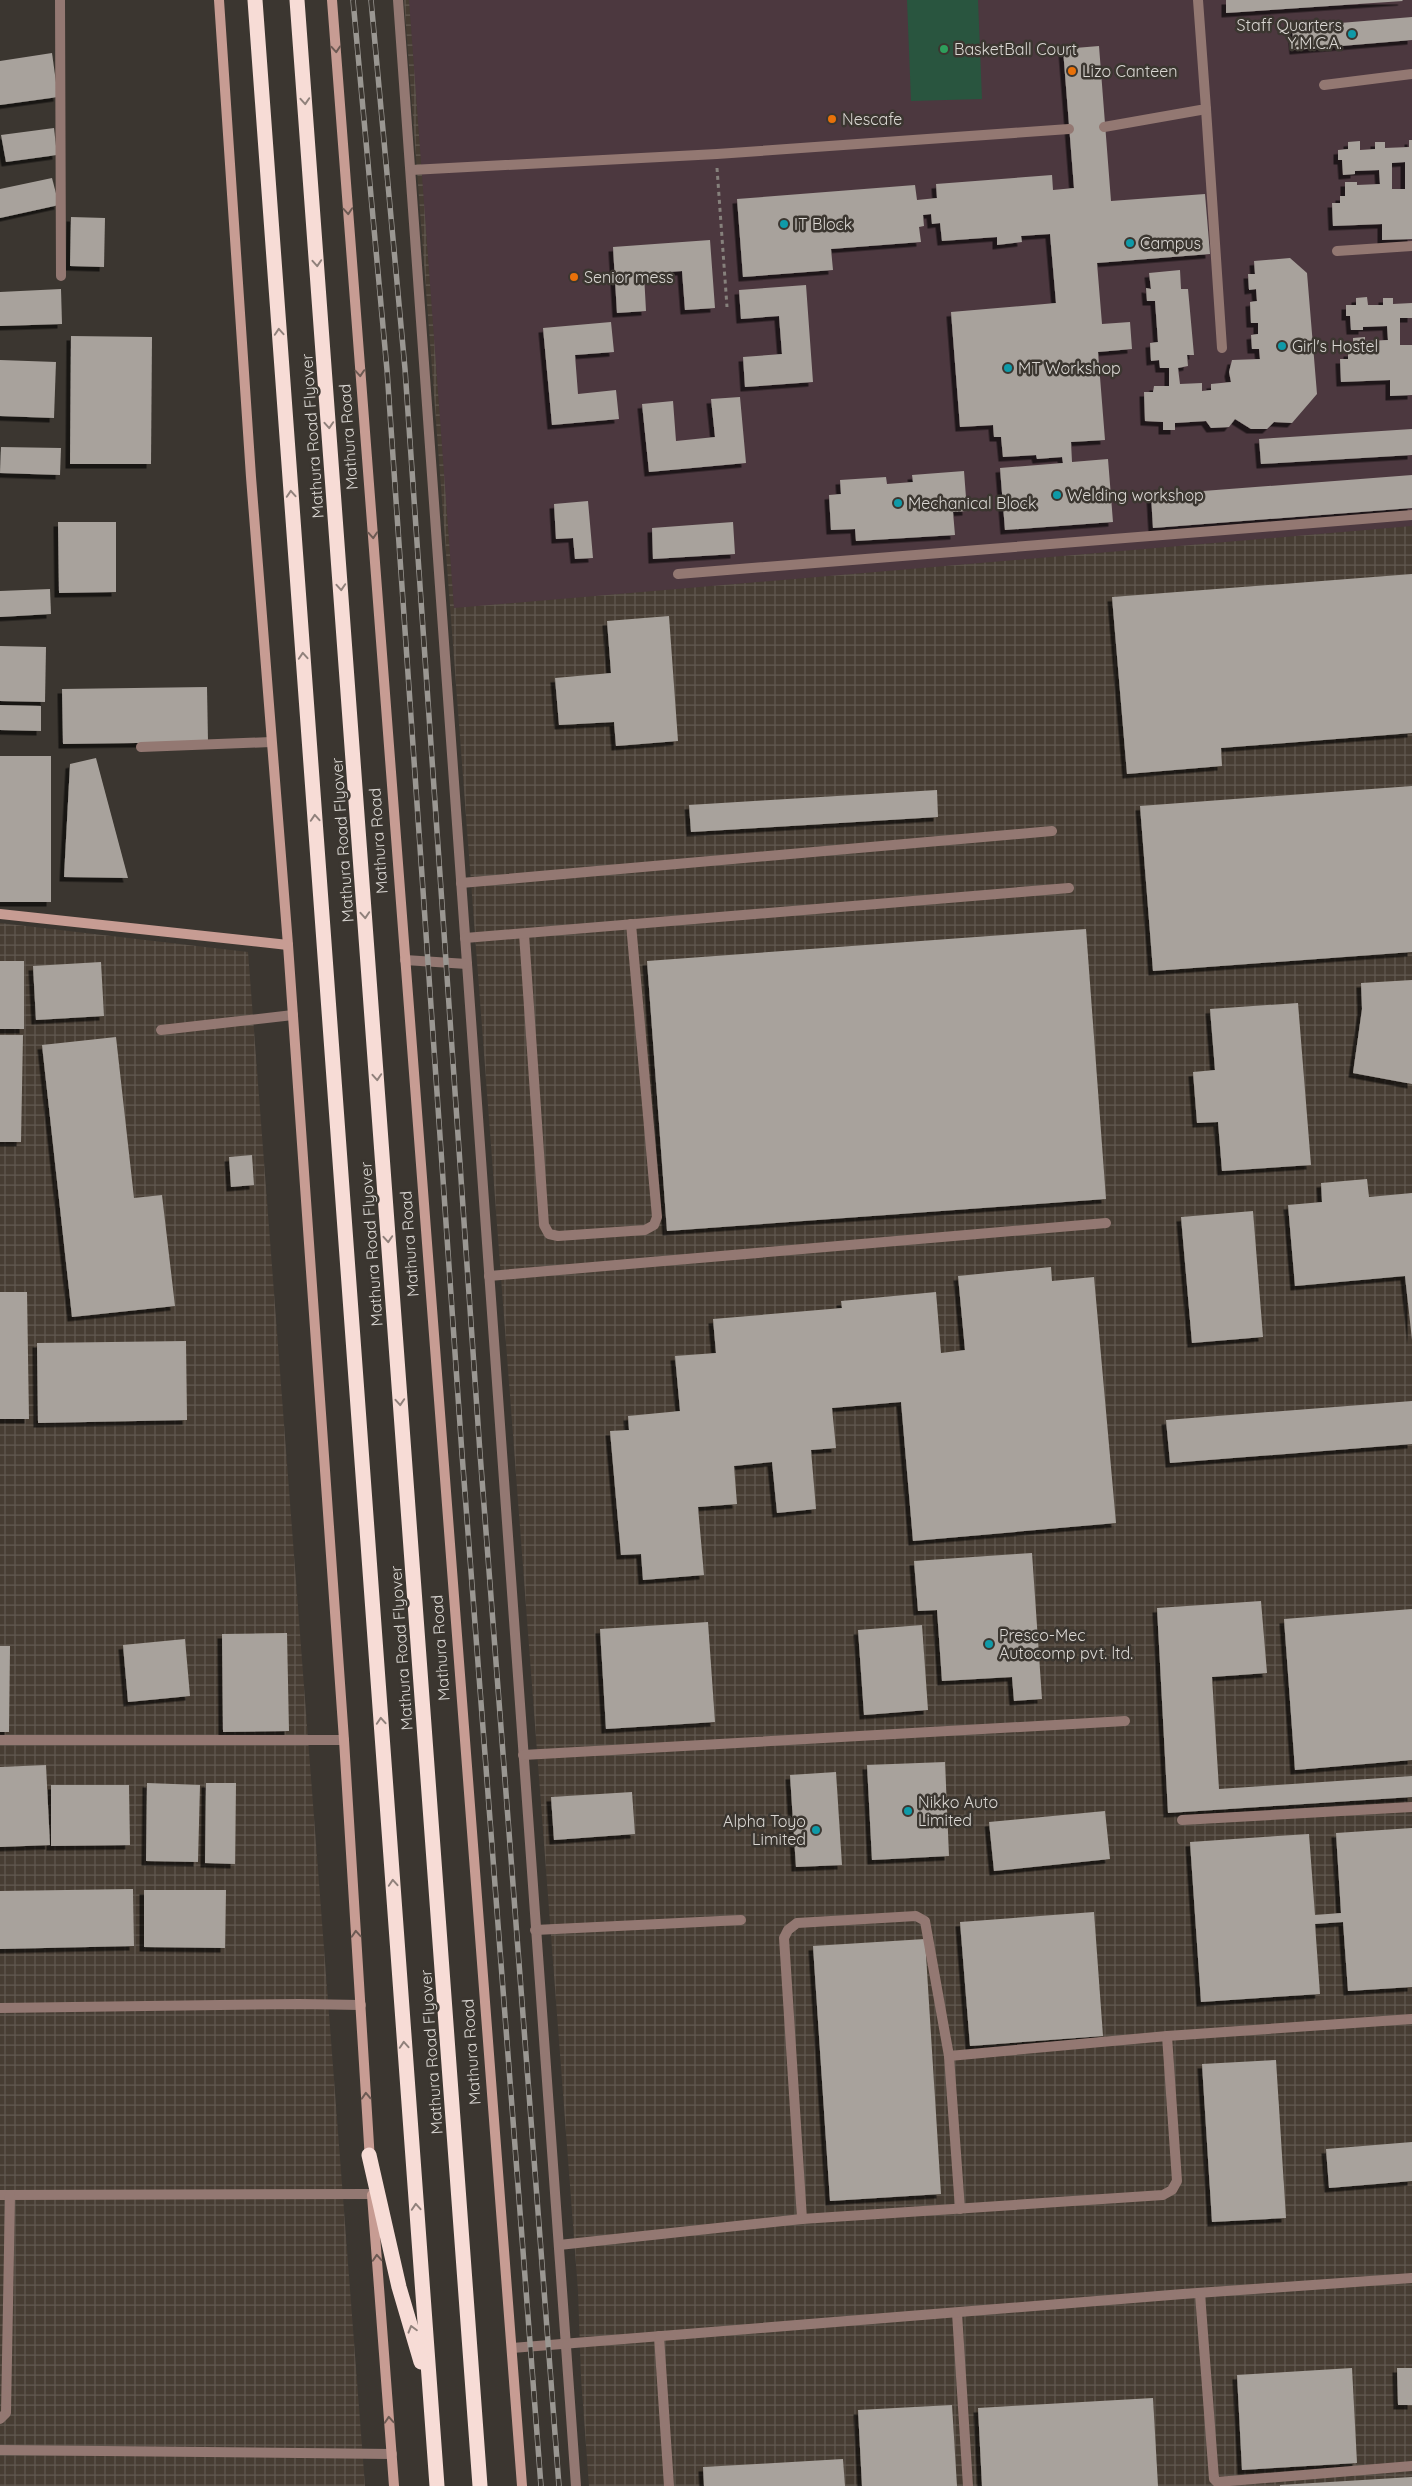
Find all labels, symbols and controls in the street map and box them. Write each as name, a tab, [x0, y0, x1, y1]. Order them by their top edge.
place label: Staff Quarters Y.M.C.A.	[1237, 15, 1342, 53]
marker: Staff Quarters Y.M.C.A.	[1346, 28, 1358, 40]
place label: BasketBall Court	[954, 39, 1077, 59]
marker: BasketBall Court	[938, 43, 950, 55]
one-way arrow	[330, 45, 341, 53]
place label: Lizo Canteen	[1082, 61, 1178, 81]
marker: Lizo Canteen	[1066, 65, 1078, 77]
one-way arrow	[299, 97, 310, 105]
place label: Nescafe	[842, 109, 902, 129]
marker: Nescafe	[826, 113, 838, 125]
one-way arrow	[343, 207, 354, 215]
place label: IT Block	[794, 214, 852, 234]
marker: IT Block	[778, 218, 790, 230]
place label: Campus	[1140, 233, 1201, 253]
marker: Campus	[1124, 237, 1136, 249]
one-way arrow	[311, 259, 322, 267]
place label: Senior mess	[584, 267, 674, 287]
marker: Senior mess	[568, 271, 580, 283]
one-way arrow	[274, 328, 285, 336]
place label: Girl's Hostel	[1292, 336, 1378, 356]
marker: Girl's Hostel	[1276, 340, 1288, 352]
street label: Mathura Road Flyover	[296, 353, 328, 519]
place label: MT Workshop	[1018, 358, 1121, 378]
marker: MT Workshop	[1002, 362, 1014, 374]
one-way arrow	[355, 369, 366, 377]
street label: Mathura Road	[334, 383, 362, 491]
one-way arrow	[323, 421, 334, 429]
place label: Welding workshop	[1067, 485, 1204, 505]
marker: Welding workshop	[1051, 489, 1063, 501]
one-way arrow	[286, 490, 297, 498]
place label: Mechanical Block	[908, 493, 1036, 513]
marker: Mechanical Block	[892, 497, 904, 509]
one-way arrow	[367, 531, 378, 539]
one-way arrow	[335, 583, 346, 591]
one-way arrow	[298, 652, 309, 660]
street label: Mathura Road Flyover	[326, 757, 358, 923]
street label: Mathura Road	[364, 787, 392, 895]
one-way arrow	[309, 814, 320, 822]
one-way arrow	[359, 912, 370, 920]
one-way arrow	[371, 1074, 382, 1082]
street label: Mathura Road Flyover	[355, 1161, 387, 1327]
street label: Mathura Road	[395, 1190, 423, 1298]
one-way arrow	[383, 1236, 394, 1244]
one-way arrow	[395, 1398, 406, 1406]
street label: Mathura Road Flyover	[385, 1565, 417, 1731]
street label: Mathura Road	[426, 1594, 454, 1702]
place label: Presco-Mec Autocomp pvt. ltd.	[999, 1625, 1133, 1663]
marker: Presco-Mec Autocomp pvt. ltd.	[983, 1638, 995, 1650]
one-way arrow	[376, 1716, 387, 1724]
place label: Nikko Auto Limited	[918, 1792, 998, 1830]
marker: Nikko Auto Limited	[902, 1805, 914, 1817]
place label: Alpha Toyo Limited	[723, 1811, 806, 1849]
marker: Alpha Toyo Limited	[810, 1824, 822, 1836]
one-way arrow	[387, 1878, 398, 1886]
one-way arrow	[351, 1929, 362, 1937]
street label: Mathura Road Flyover	[415, 1969, 447, 2135]
street label: Mathura Road	[457, 1998, 485, 2106]
one-way arrow	[399, 2040, 410, 2048]
one-way arrow	[360, 2092, 371, 2100]
one-way arrow	[411, 2202, 422, 2210]
one-way arrow	[372, 2254, 383, 2262]
one-way arrow	[407, 2325, 417, 2334]
one-way arrow	[384, 2416, 395, 2424]

